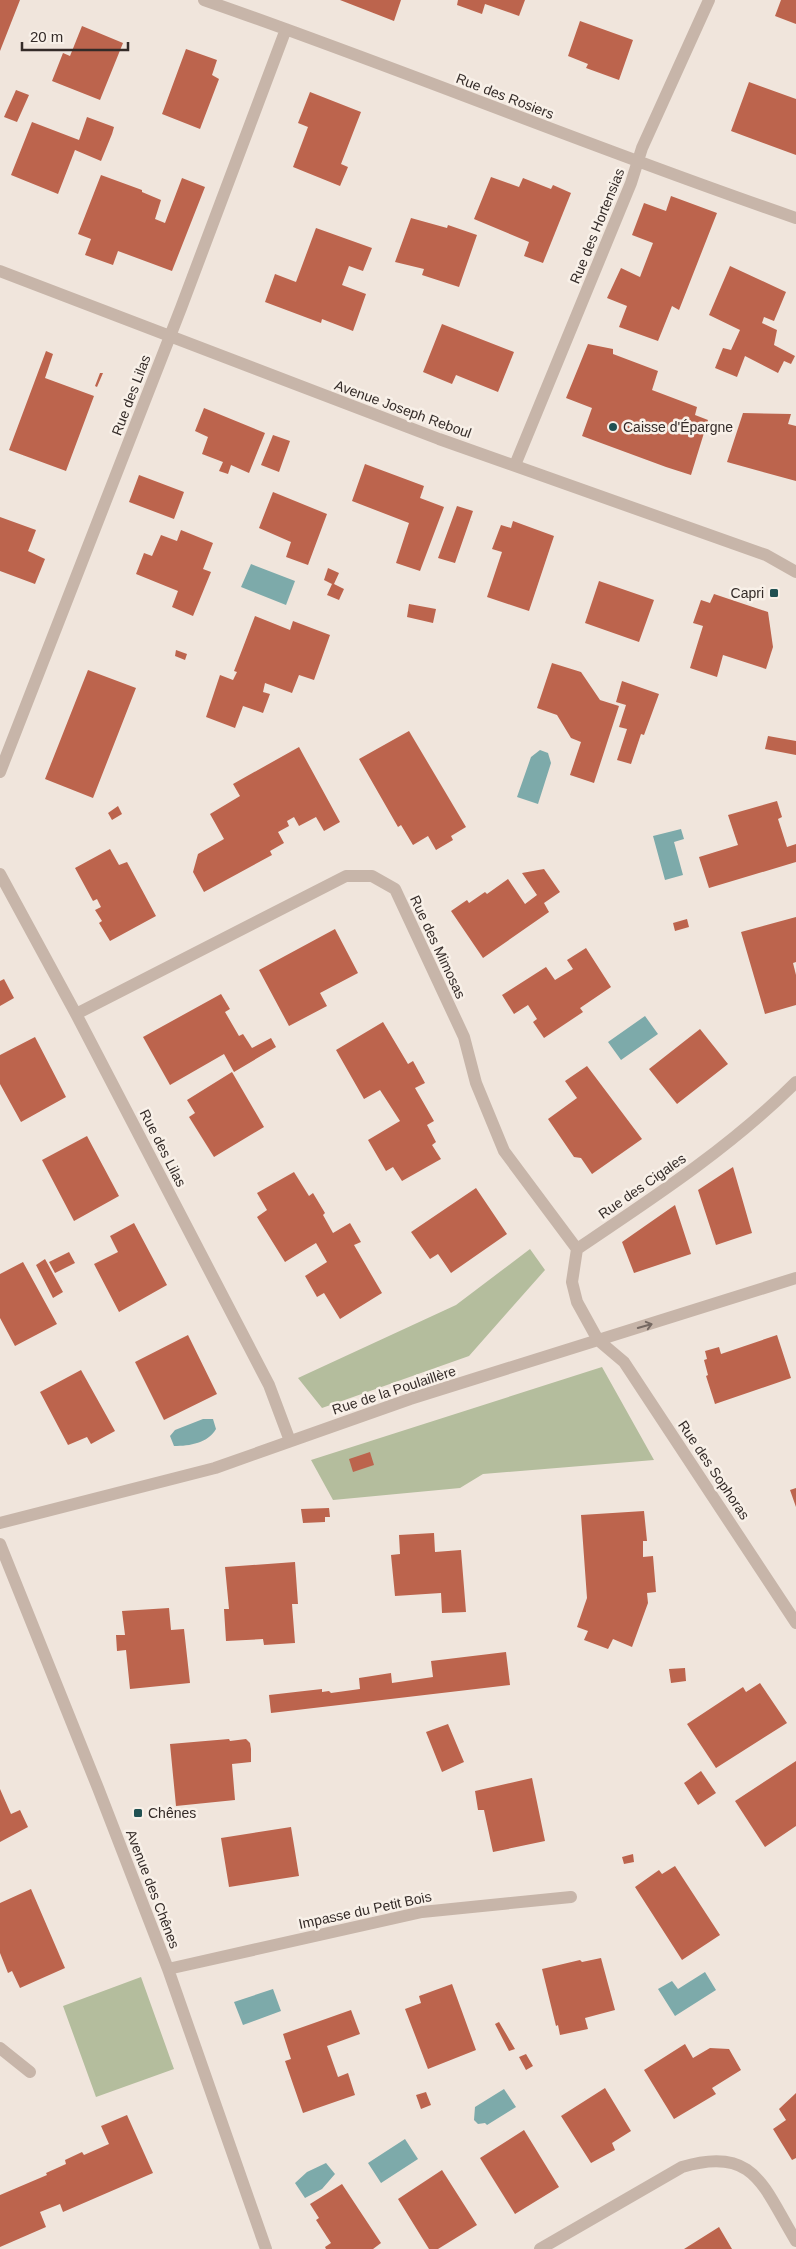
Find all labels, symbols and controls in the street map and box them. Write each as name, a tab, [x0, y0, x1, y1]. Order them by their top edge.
scale bar	[22, 20, 129, 52]
text: 20 m	[30, 28, 63, 45]
street label: Rue des Rosiers	[454, 70, 556, 122]
street label: Rue des Hortensias	[567, 166, 627, 286]
street label: Rue des Lilas	[108, 353, 154, 437]
street label: Avenue Joseph Reboul	[332, 377, 474, 441]
place label: Caisse d'Épargne	[623, 419, 733, 435]
marker: Caisse d'Épargne	[607, 421, 619, 433]
place label: Capri	[731, 585, 764, 601]
marker: Capri	[768, 587, 780, 599]
street label: Rue des Mimosas	[407, 893, 469, 1001]
street label: Rue des Lilas	[137, 1107, 189, 1189]
street label: Rue des Cigales	[595, 1150, 689, 1222]
one-way arrow	[636, 1321, 652, 1330]
street label: Rue de la Poulaillère	[330, 1362, 458, 1418]
street label: Rue des Sophoras	[675, 1417, 753, 1523]
place label: Chênes	[148, 1805, 196, 1821]
marker: Chênes	[132, 1807, 144, 1819]
street label: Avenue des Chênes	[123, 1827, 183, 1951]
street label: Impasse du Petit Bois	[297, 1888, 433, 1932]

